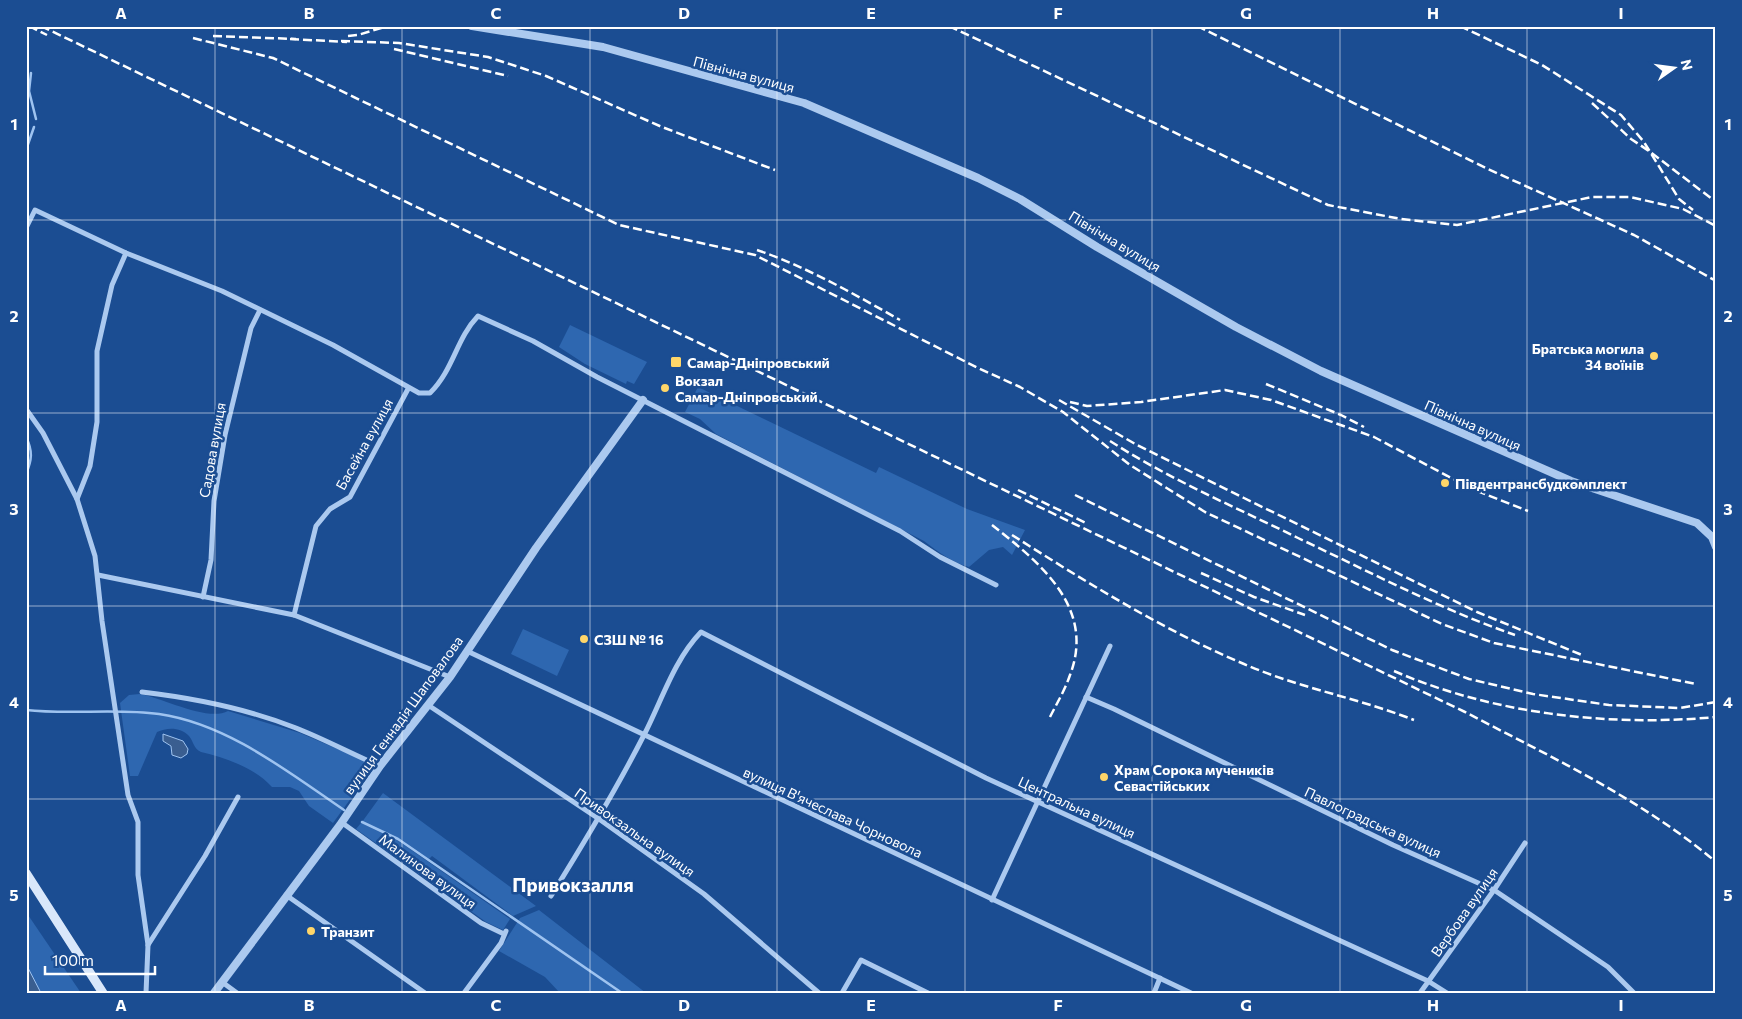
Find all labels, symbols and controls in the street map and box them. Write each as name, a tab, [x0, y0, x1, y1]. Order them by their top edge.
text: A	[115, 3, 127, 22]
text: B	[304, 3, 315, 22]
text: C	[491, 3, 502, 22]
text: D	[678, 3, 690, 22]
text: E	[866, 3, 876, 22]
text: F	[1053, 3, 1063, 22]
text: G	[1240, 3, 1252, 22]
text: H	[1427, 3, 1439, 22]
text: I	[1618, 3, 1624, 22]
north arrow	[1650, 42, 1700, 92]
street label: Північна вулиця	[691, 52, 797, 96]
text: N	[1678, 58, 1697, 72]
text: 1	[10, 114, 18, 133]
text: 1	[1724, 114, 1732, 133]
street label: Північна вулиця	[1066, 207, 1164, 275]
text: 2	[9, 306, 19, 325]
text: 2	[1723, 306, 1733, 325]
place label: Братська могила 34 воїнів	[1532, 340, 1644, 373]
marker: Братська могила 34 воїнів	[1648, 350, 1660, 362]
place label: Самар-Дніпровський	[687, 354, 830, 371]
marker: Самар-Дніпровський	[669, 355, 683, 369]
place label: Вокзал Самар-Дніпровський	[675, 372, 818, 405]
marker: Вокзал Самар-Дніпровський	[659, 382, 671, 394]
street label: Басейна вулиця	[332, 395, 396, 493]
street label: Північна вулиця	[1422, 396, 1524, 454]
street label: Садова вулиця	[195, 401, 229, 499]
place label: Південтрансбудкомплект	[1455, 475, 1627, 492]
marker: Південтрансбудкомплект	[1439, 477, 1451, 489]
text: 3	[9, 499, 19, 518]
text: 3	[1723, 499, 1733, 518]
place label: СЗШ № 16	[594, 631, 664, 648]
street label: вулиця Геннадія Шаповалова	[340, 632, 466, 798]
marker: СЗШ № 16	[578, 633, 590, 645]
text: 4	[9, 692, 19, 711]
text: 4	[1723, 692, 1733, 711]
place label: Храм Сорока мучеників Севастійських	[1114, 761, 1274, 794]
street label: вулиця В'ячеслава Чорновола	[741, 763, 925, 861]
marker: Храм Сорока мучеників Севастійських	[1098, 771, 1110, 783]
street label: Центральна вулиця	[1016, 772, 1138, 842]
street label: Павлоградська вулиця	[1302, 783, 1444, 861]
street label: Привокзальна вулиця	[572, 784, 698, 880]
street label: Малинова вулиця	[376, 830, 480, 912]
street label: Вербова вулиця	[1427, 864, 1501, 960]
district label: Привокзалля	[512, 873, 634, 896]
text: 5	[9, 885, 19, 904]
text: 5	[1723, 885, 1733, 904]
place label: Транзит	[321, 923, 375, 940]
marker: Транзит	[305, 925, 317, 937]
scale bar	[45, 944, 155, 976]
text: 100 m	[52, 951, 94, 969]
text: A	[115, 995, 127, 1014]
text: B	[304, 995, 315, 1014]
text: C	[491, 995, 502, 1014]
text: D	[678, 995, 690, 1014]
text: E	[866, 995, 876, 1014]
text: F	[1053, 995, 1063, 1014]
text: G	[1240, 995, 1252, 1014]
text: H	[1427, 995, 1439, 1014]
text: I	[1618, 995, 1624, 1014]

